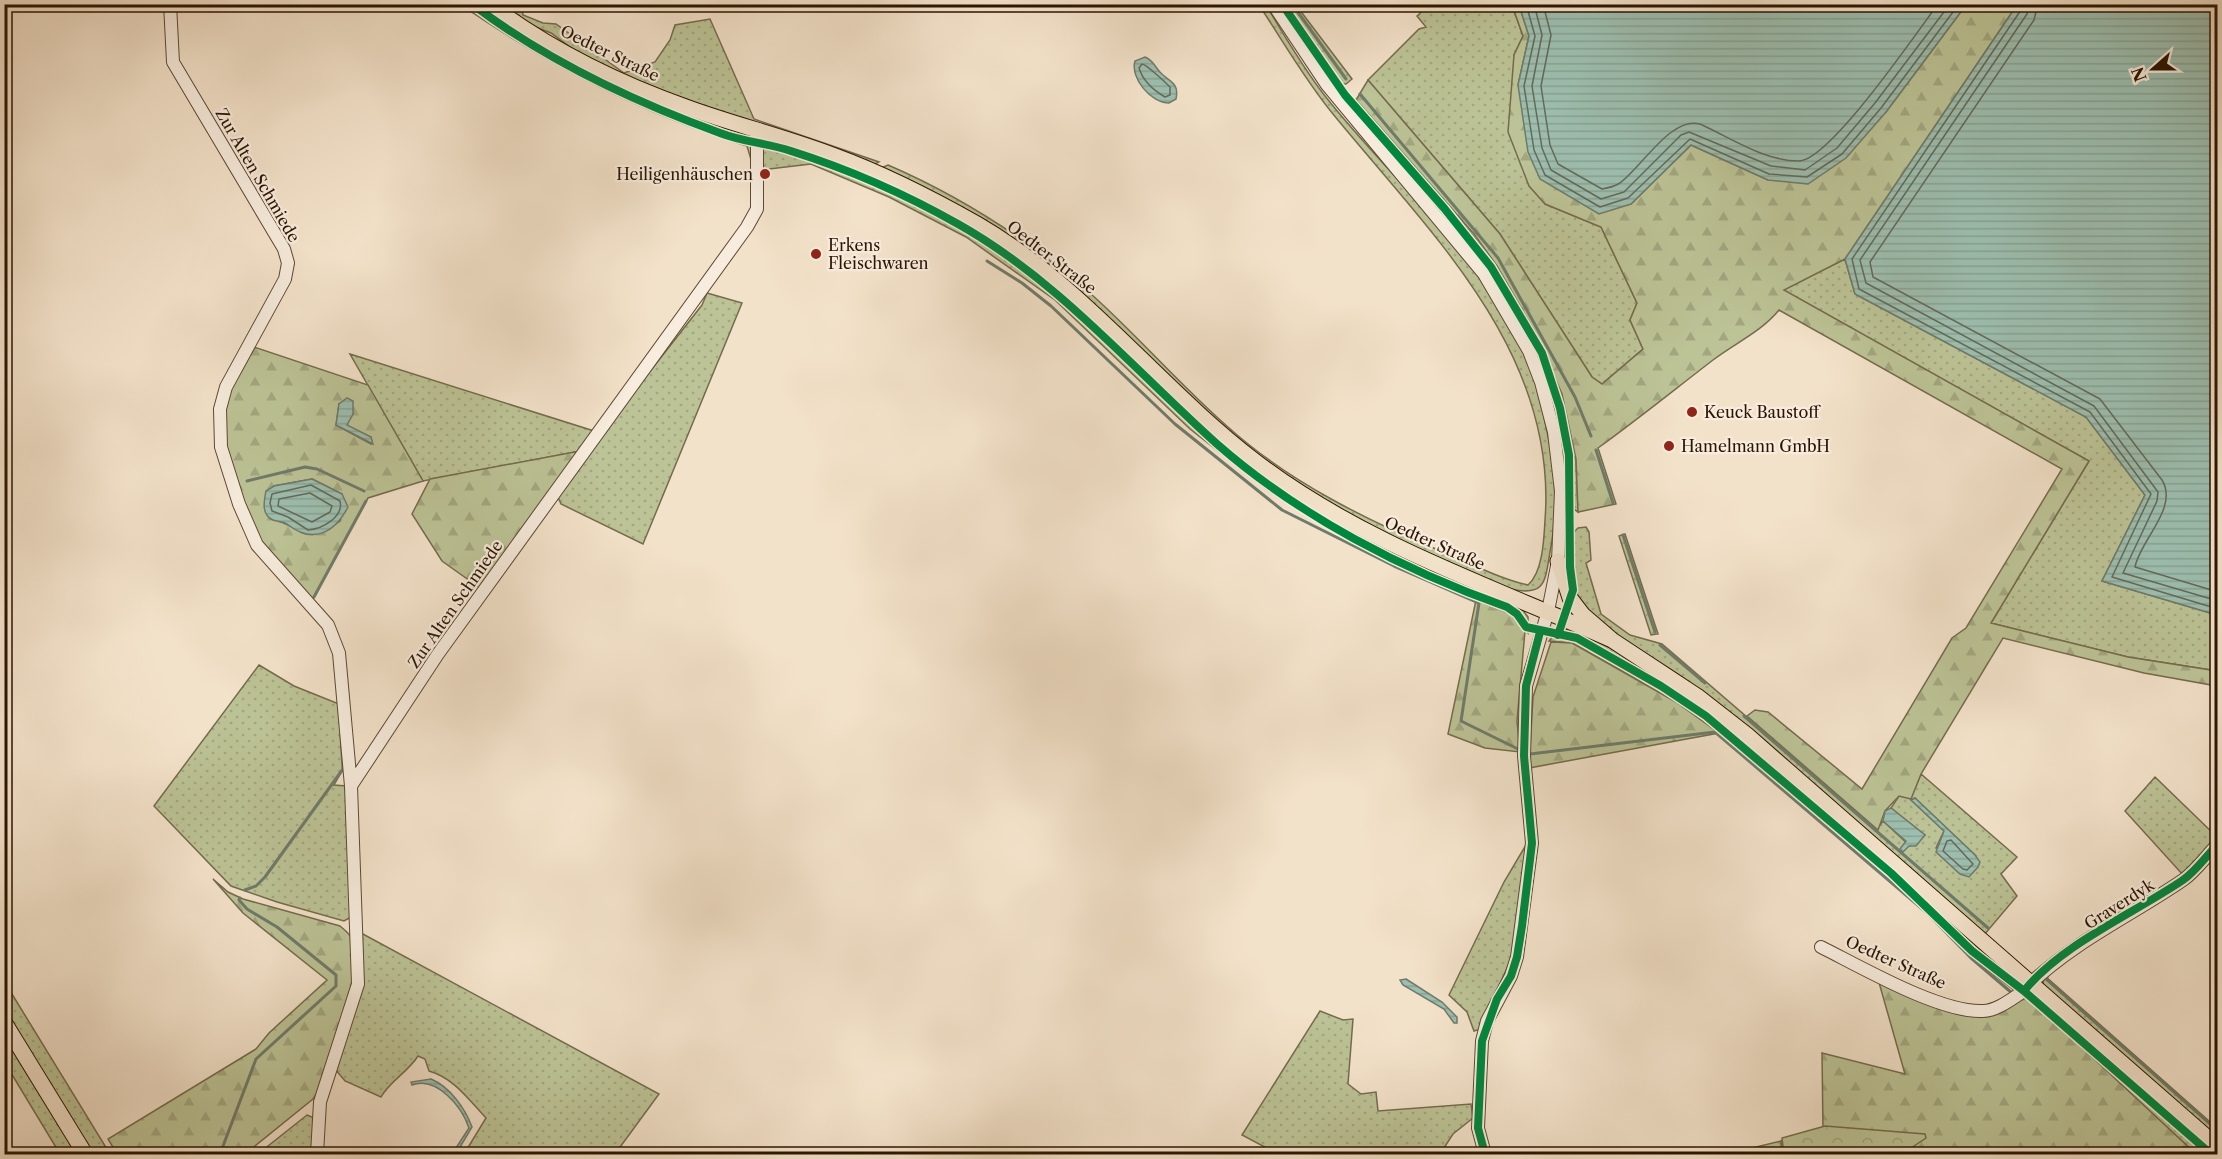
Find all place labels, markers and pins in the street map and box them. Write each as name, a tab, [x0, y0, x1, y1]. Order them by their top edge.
place label: Heiligenhäuschen	[616, 164, 753, 184]
marker: Heiligenhäuschen	[758, 167, 772, 181]
place label: Erkens Fleischwaren	[828, 235, 929, 273]
marker: Erkens Fleischwaren	[809, 247, 823, 261]
place label: Keuck Baustoff	[1704, 402, 1821, 422]
marker: Keuck Baustoff	[1685, 405, 1699, 419]
place label: Hamelmann GmbH	[1681, 436, 1830, 456]
marker: Hamelmann GmbH	[1662, 439, 1676, 453]

